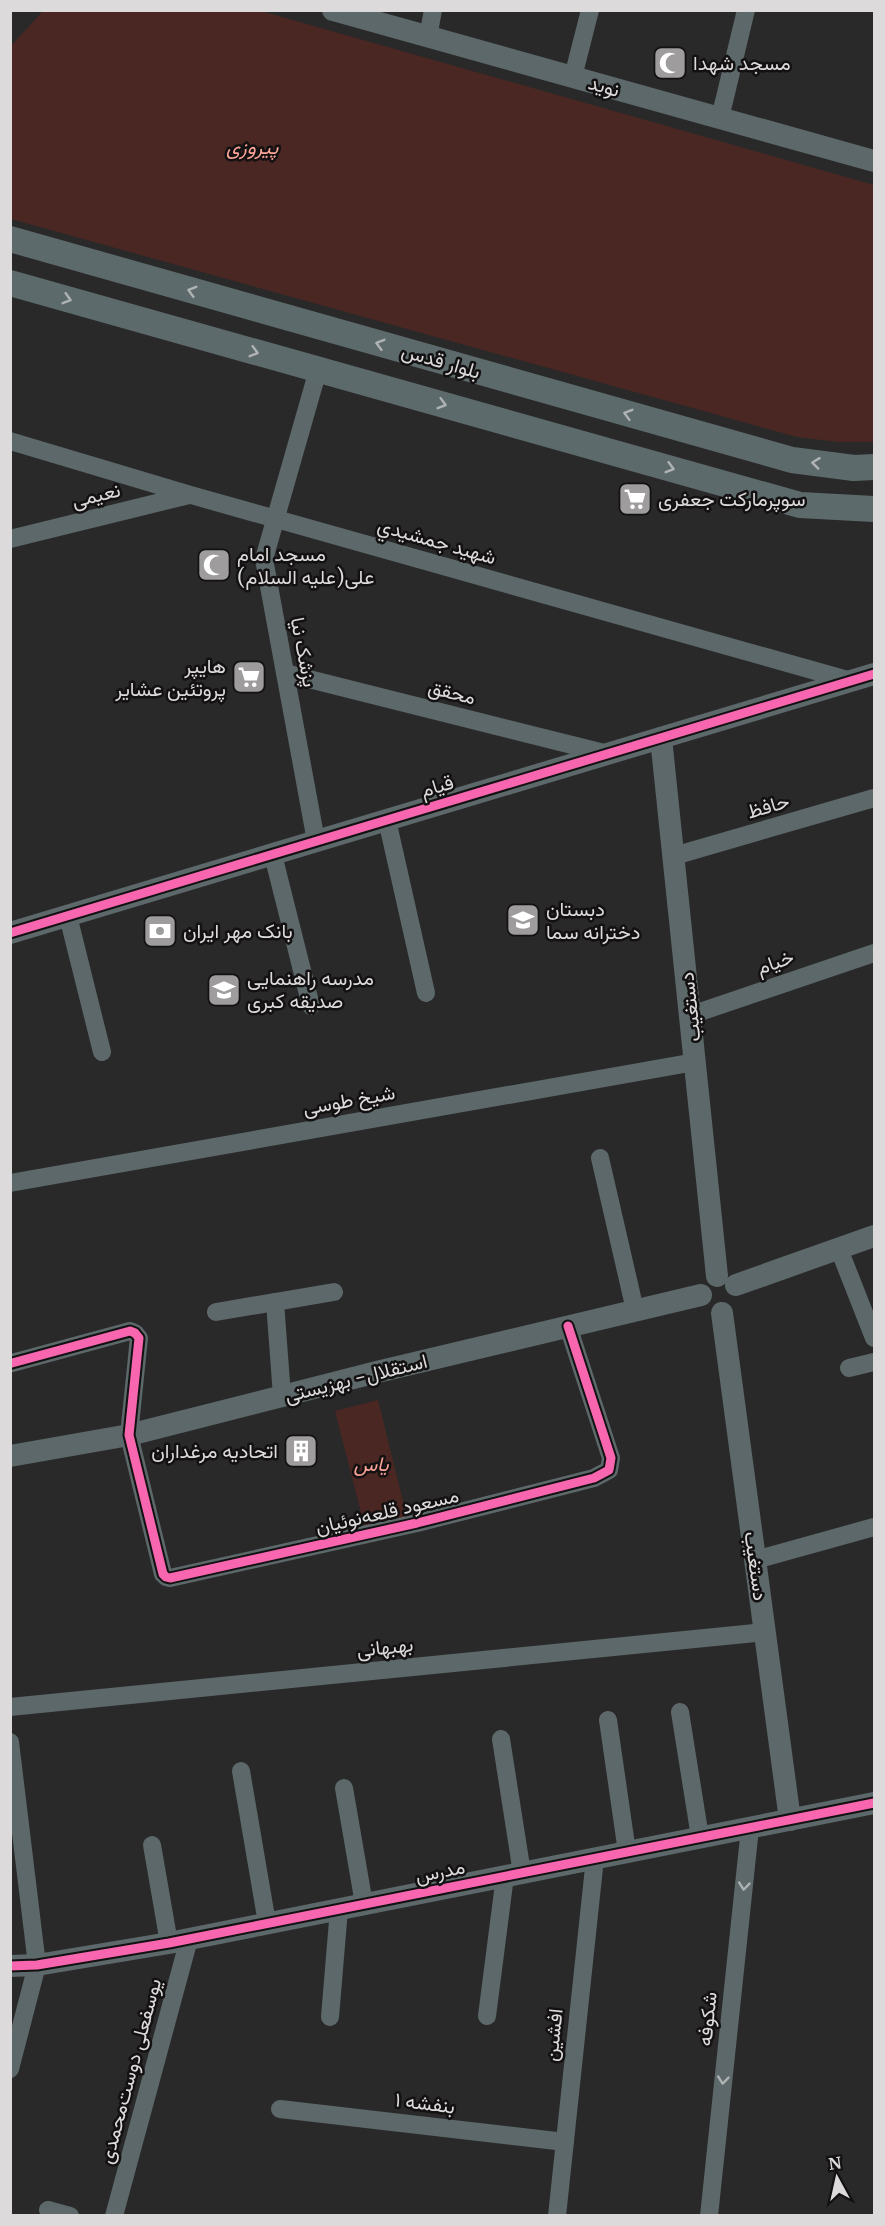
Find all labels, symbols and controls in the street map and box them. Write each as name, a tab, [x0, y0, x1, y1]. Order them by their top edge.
mosque icon: مسجد شهدا	[652, 45, 688, 81]
place label: مسجد شهدا	[693, 50, 791, 76]
street label: نوید	[585, 69, 623, 103]
park label: پیروزی	[226, 134, 279, 161]
one-way arrow	[187, 286, 198, 298]
one-way arrow	[61, 292, 72, 304]
street label: بلوار قدس	[399, 337, 483, 385]
one-way arrow	[375, 339, 386, 351]
one-way arrow	[249, 345, 259, 357]
one-way arrow	[437, 397, 447, 410]
one-way arrow	[623, 409, 634, 421]
one-way arrow	[812, 458, 821, 470]
one-way arrow	[665, 461, 675, 474]
street label: نعیمی	[69, 476, 123, 513]
supermarket icon: سوپرمارکت جعفری	[617, 481, 653, 517]
place label: سوپرمارکت جعفری	[658, 486, 805, 513]
street label: شهيد جمشيدي	[374, 512, 499, 574]
place label: مسجد امام علی(علیه السلام)	[237, 541, 374, 590]
mosque icon: مسجد امام علی(علیه السلام)	[196, 547, 232, 583]
street label: پزشک نیا	[284, 615, 323, 689]
place label: هایپر پروتئین عشایر	[114, 653, 226, 703]
supermarket icon: هایپر پروتئین عشایر	[231, 659, 267, 695]
street label: محقق	[426, 674, 478, 709]
street label: قیام	[417, 769, 457, 803]
street label: حافظ	[744, 788, 792, 823]
place label: دبستان دخترانه سما	[546, 896, 640, 945]
school or university icon: دبستان دخترانه سما	[505, 902, 541, 938]
bank icon: بانک مهر ایران	[142, 913, 178, 949]
place label: بانک مهر ایران	[183, 918, 293, 944]
street label: خیام	[753, 944, 797, 980]
place label: مدرسه راهنمایی صدیقه کبری	[247, 965, 374, 1014]
street label: دستغیب	[673, 971, 706, 1043]
school or university icon: مدرسه راهنمایی صدیقه کبری	[206, 972, 242, 1008]
street label: شیخ طوسی	[301, 1079, 397, 1122]
street label: استقلال- بهزیستی	[282, 1348, 430, 1408]
building icon: اتحادیه مرغداران	[283, 1433, 319, 1469]
place label: اتحادیه مرغداران	[151, 1438, 278, 1464]
park label: یاس	[353, 1451, 389, 1477]
street label: مسعود قلعه‌نوئیان	[313, 1482, 461, 1540]
street label: دستغیب	[739, 1530, 774, 1602]
street label: بهبهانی	[355, 1631, 415, 1663]
street label: مدرس	[413, 1853, 467, 1889]
one-way arrow	[738, 1881, 751, 1890]
street label: یوسفعلی دوست‌محمدی	[93, 1976, 167, 2166]
street label: شکوفه	[691, 1991, 723, 2047]
street label: افشین	[537, 2007, 568, 2063]
one-way arrow	[717, 2075, 730, 2084]
street label: بنفشه ۱	[394, 2086, 457, 2119]
north arrow	[807, 2148, 867, 2208]
text: N	[827, 2152, 843, 2174]

